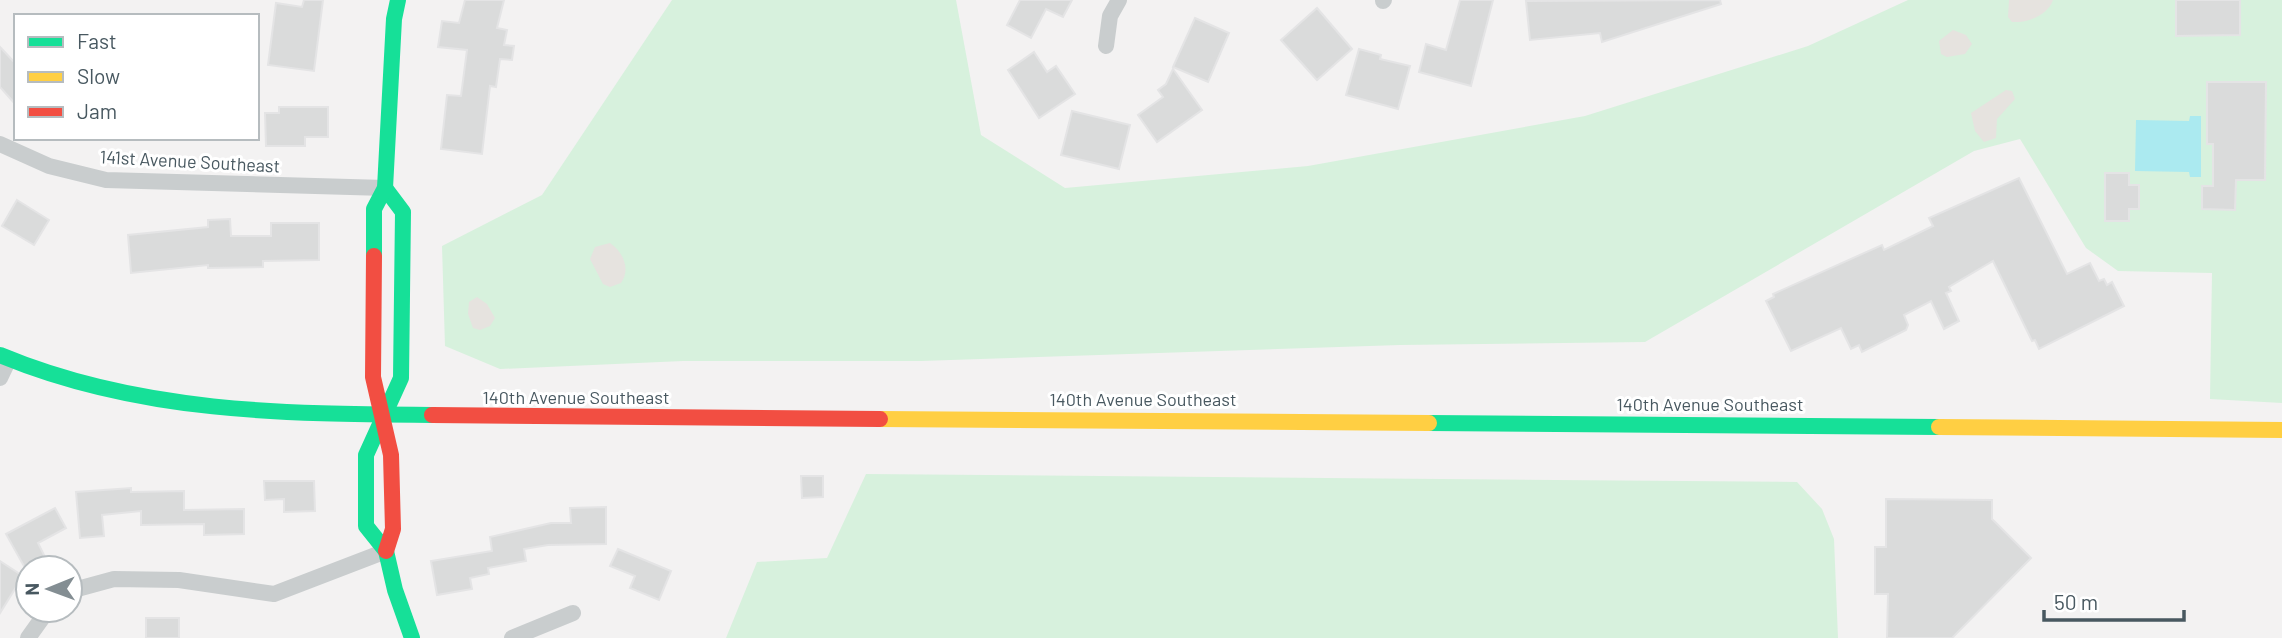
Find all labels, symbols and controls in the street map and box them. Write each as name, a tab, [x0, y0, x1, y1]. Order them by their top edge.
legend	[14, 14, 259, 140]
text: Fast	[77, 28, 117, 53]
text: Slow	[77, 63, 120, 88]
text: Jam	[77, 98, 117, 123]
street label: 141st Avenue Southeast	[99, 145, 281, 177]
street label: 140th Avenue Southeast	[482, 386, 670, 408]
street label: 140th Avenue Southeast	[1049, 388, 1237, 410]
street label: 140th Avenue Southeast	[1616, 393, 1804, 415]
north arrow	[14, 554, 84, 624]
scale bar	[2044, 578, 2184, 622]
text: N	[20, 583, 43, 596]
text: 50 m	[2054, 589, 2098, 614]

